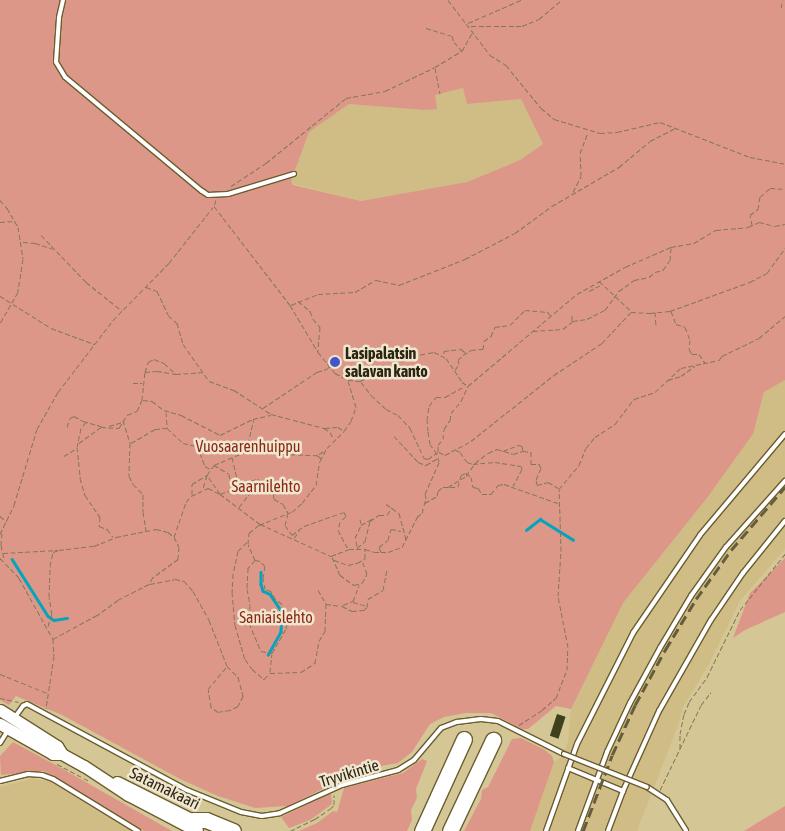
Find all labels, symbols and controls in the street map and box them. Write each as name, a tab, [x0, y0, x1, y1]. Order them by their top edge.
place label: Lasipalatsin salavan kanto	[345, 343, 428, 381]
marker: Lasipalatsin salavan kanto	[329, 356, 341, 368]
park label: Vuosaarenhuippu	[195, 436, 301, 456]
park label: Saarnilehto	[232, 476, 300, 496]
park label: Saniaislehto	[239, 607, 313, 627]
street label: Tryvikintie	[317, 755, 381, 791]
street label: Satamakaari	[127, 763, 203, 813]

